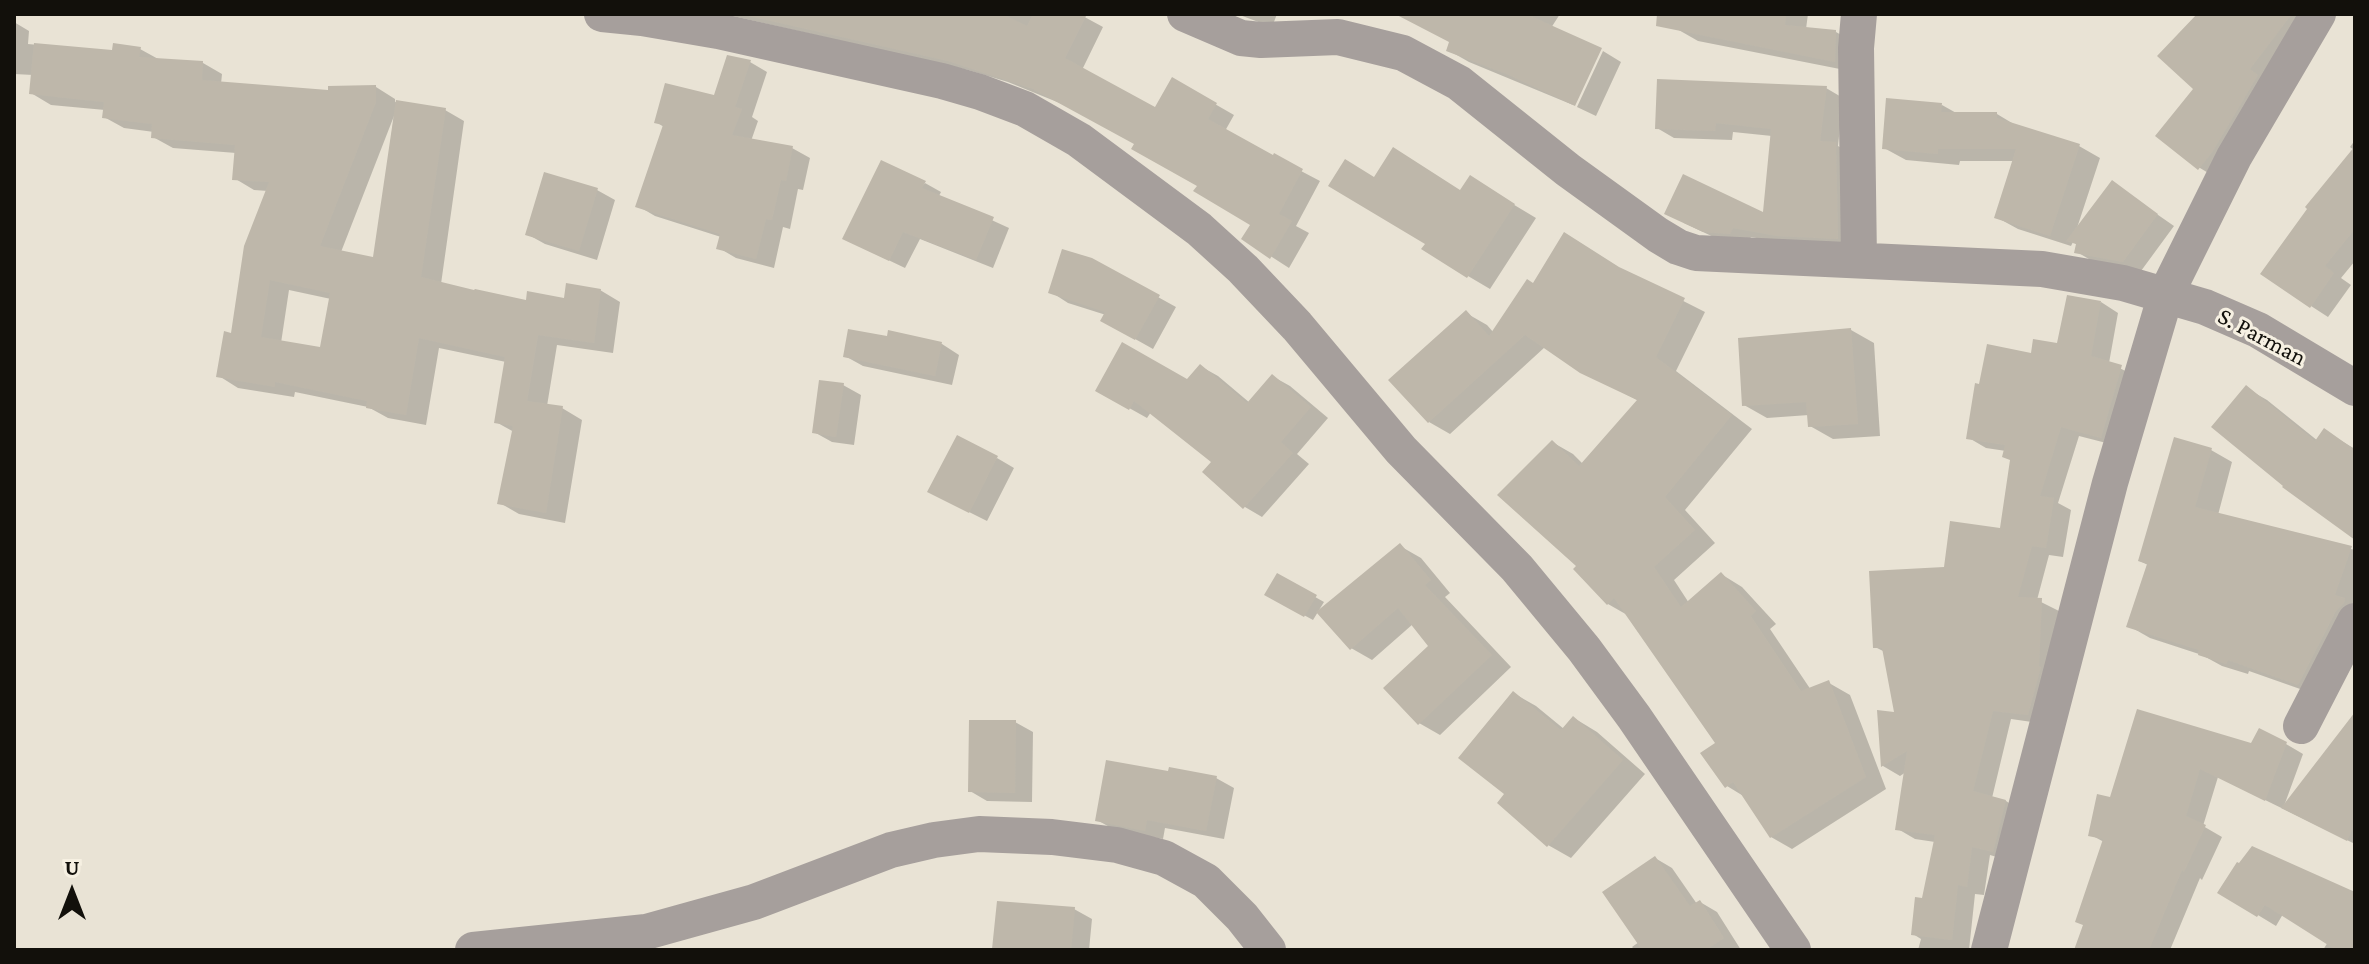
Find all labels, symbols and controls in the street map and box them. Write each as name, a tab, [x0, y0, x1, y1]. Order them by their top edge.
street label: S. Parman	[2213, 302, 2311, 372]
north arrow	[32, 852, 112, 932]
text: U	[64, 855, 80, 880]

